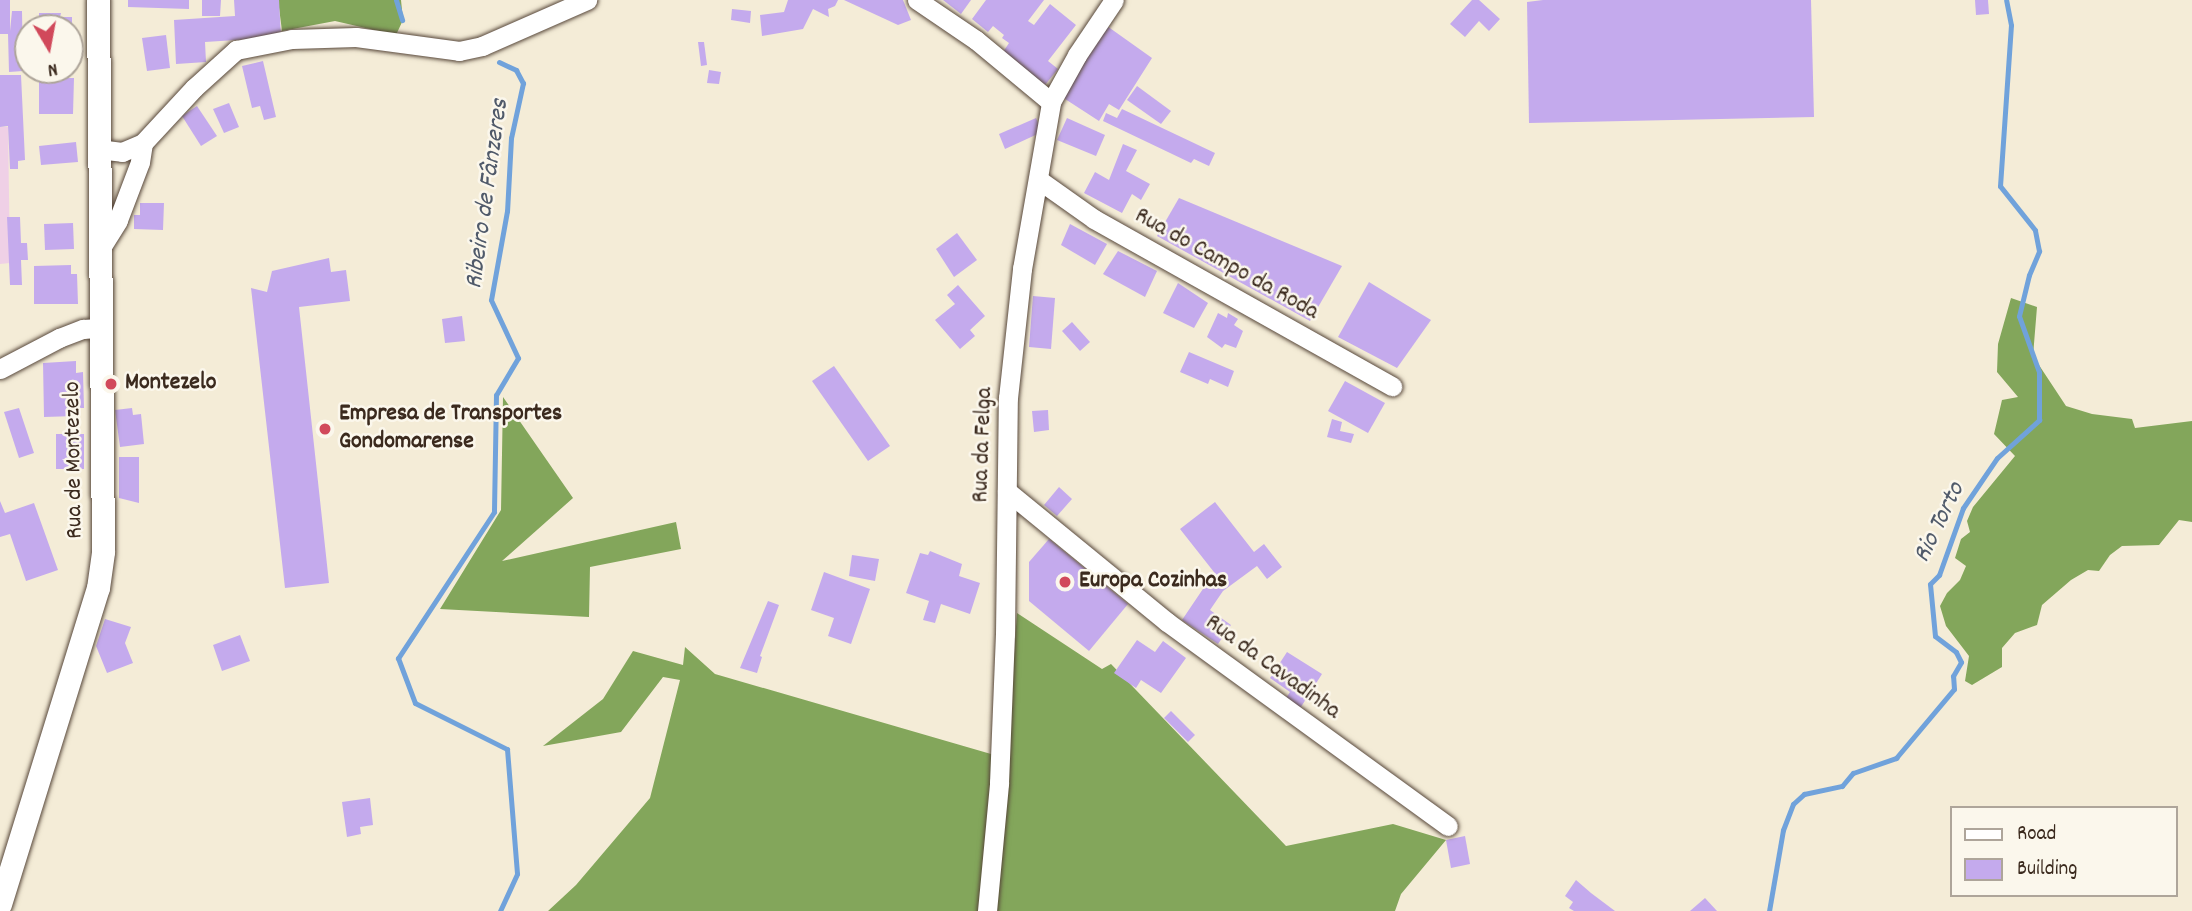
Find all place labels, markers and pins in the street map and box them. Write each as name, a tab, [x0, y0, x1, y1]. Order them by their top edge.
place label: Montezelo	[125, 370, 216, 398]
marker: Montezelo	[103, 376, 119, 392]
place label: Empresa de Transportes Gondomarense	[339, 401, 562, 457]
marker: Empresa de Transportes Gondomarense	[317, 421, 333, 437]
place label: Europa Cozinhas	[1079, 568, 1227, 596]
marker: Europa Cozinhas	[1057, 574, 1073, 590]

